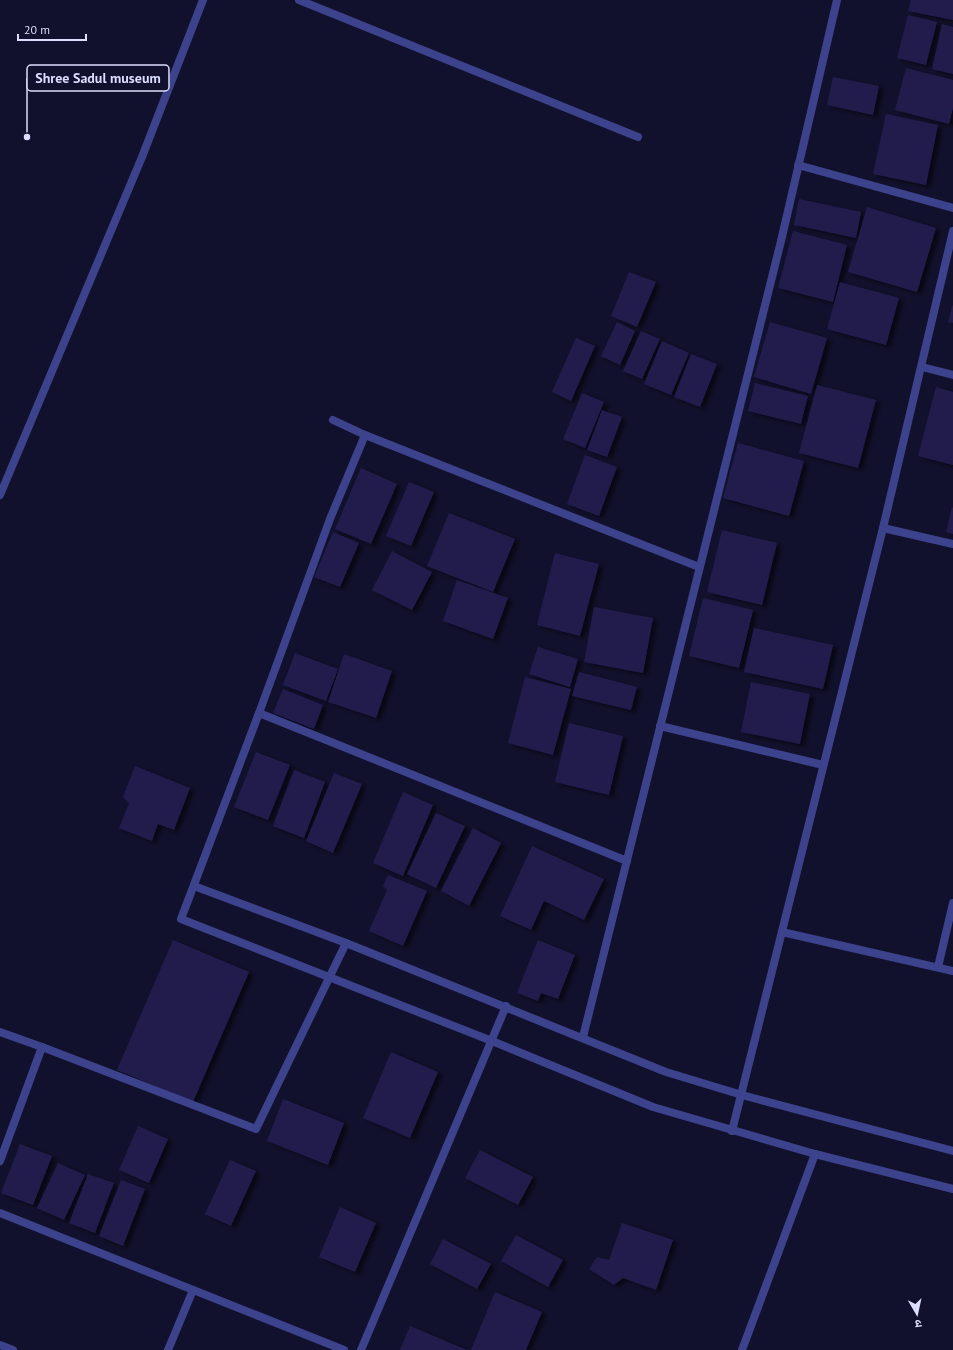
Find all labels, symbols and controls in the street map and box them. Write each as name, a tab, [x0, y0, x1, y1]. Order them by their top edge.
scale bar	[18, 16, 86, 42]
text: 20 m	[24, 22, 50, 37]
callout: Shree Sadul museum	[27, 65, 169, 91]
text: Shree Sadul museum	[35, 69, 161, 87]
north arrow	[897, 1294, 937, 1334]
text: उ	[914, 1316, 923, 1331]

